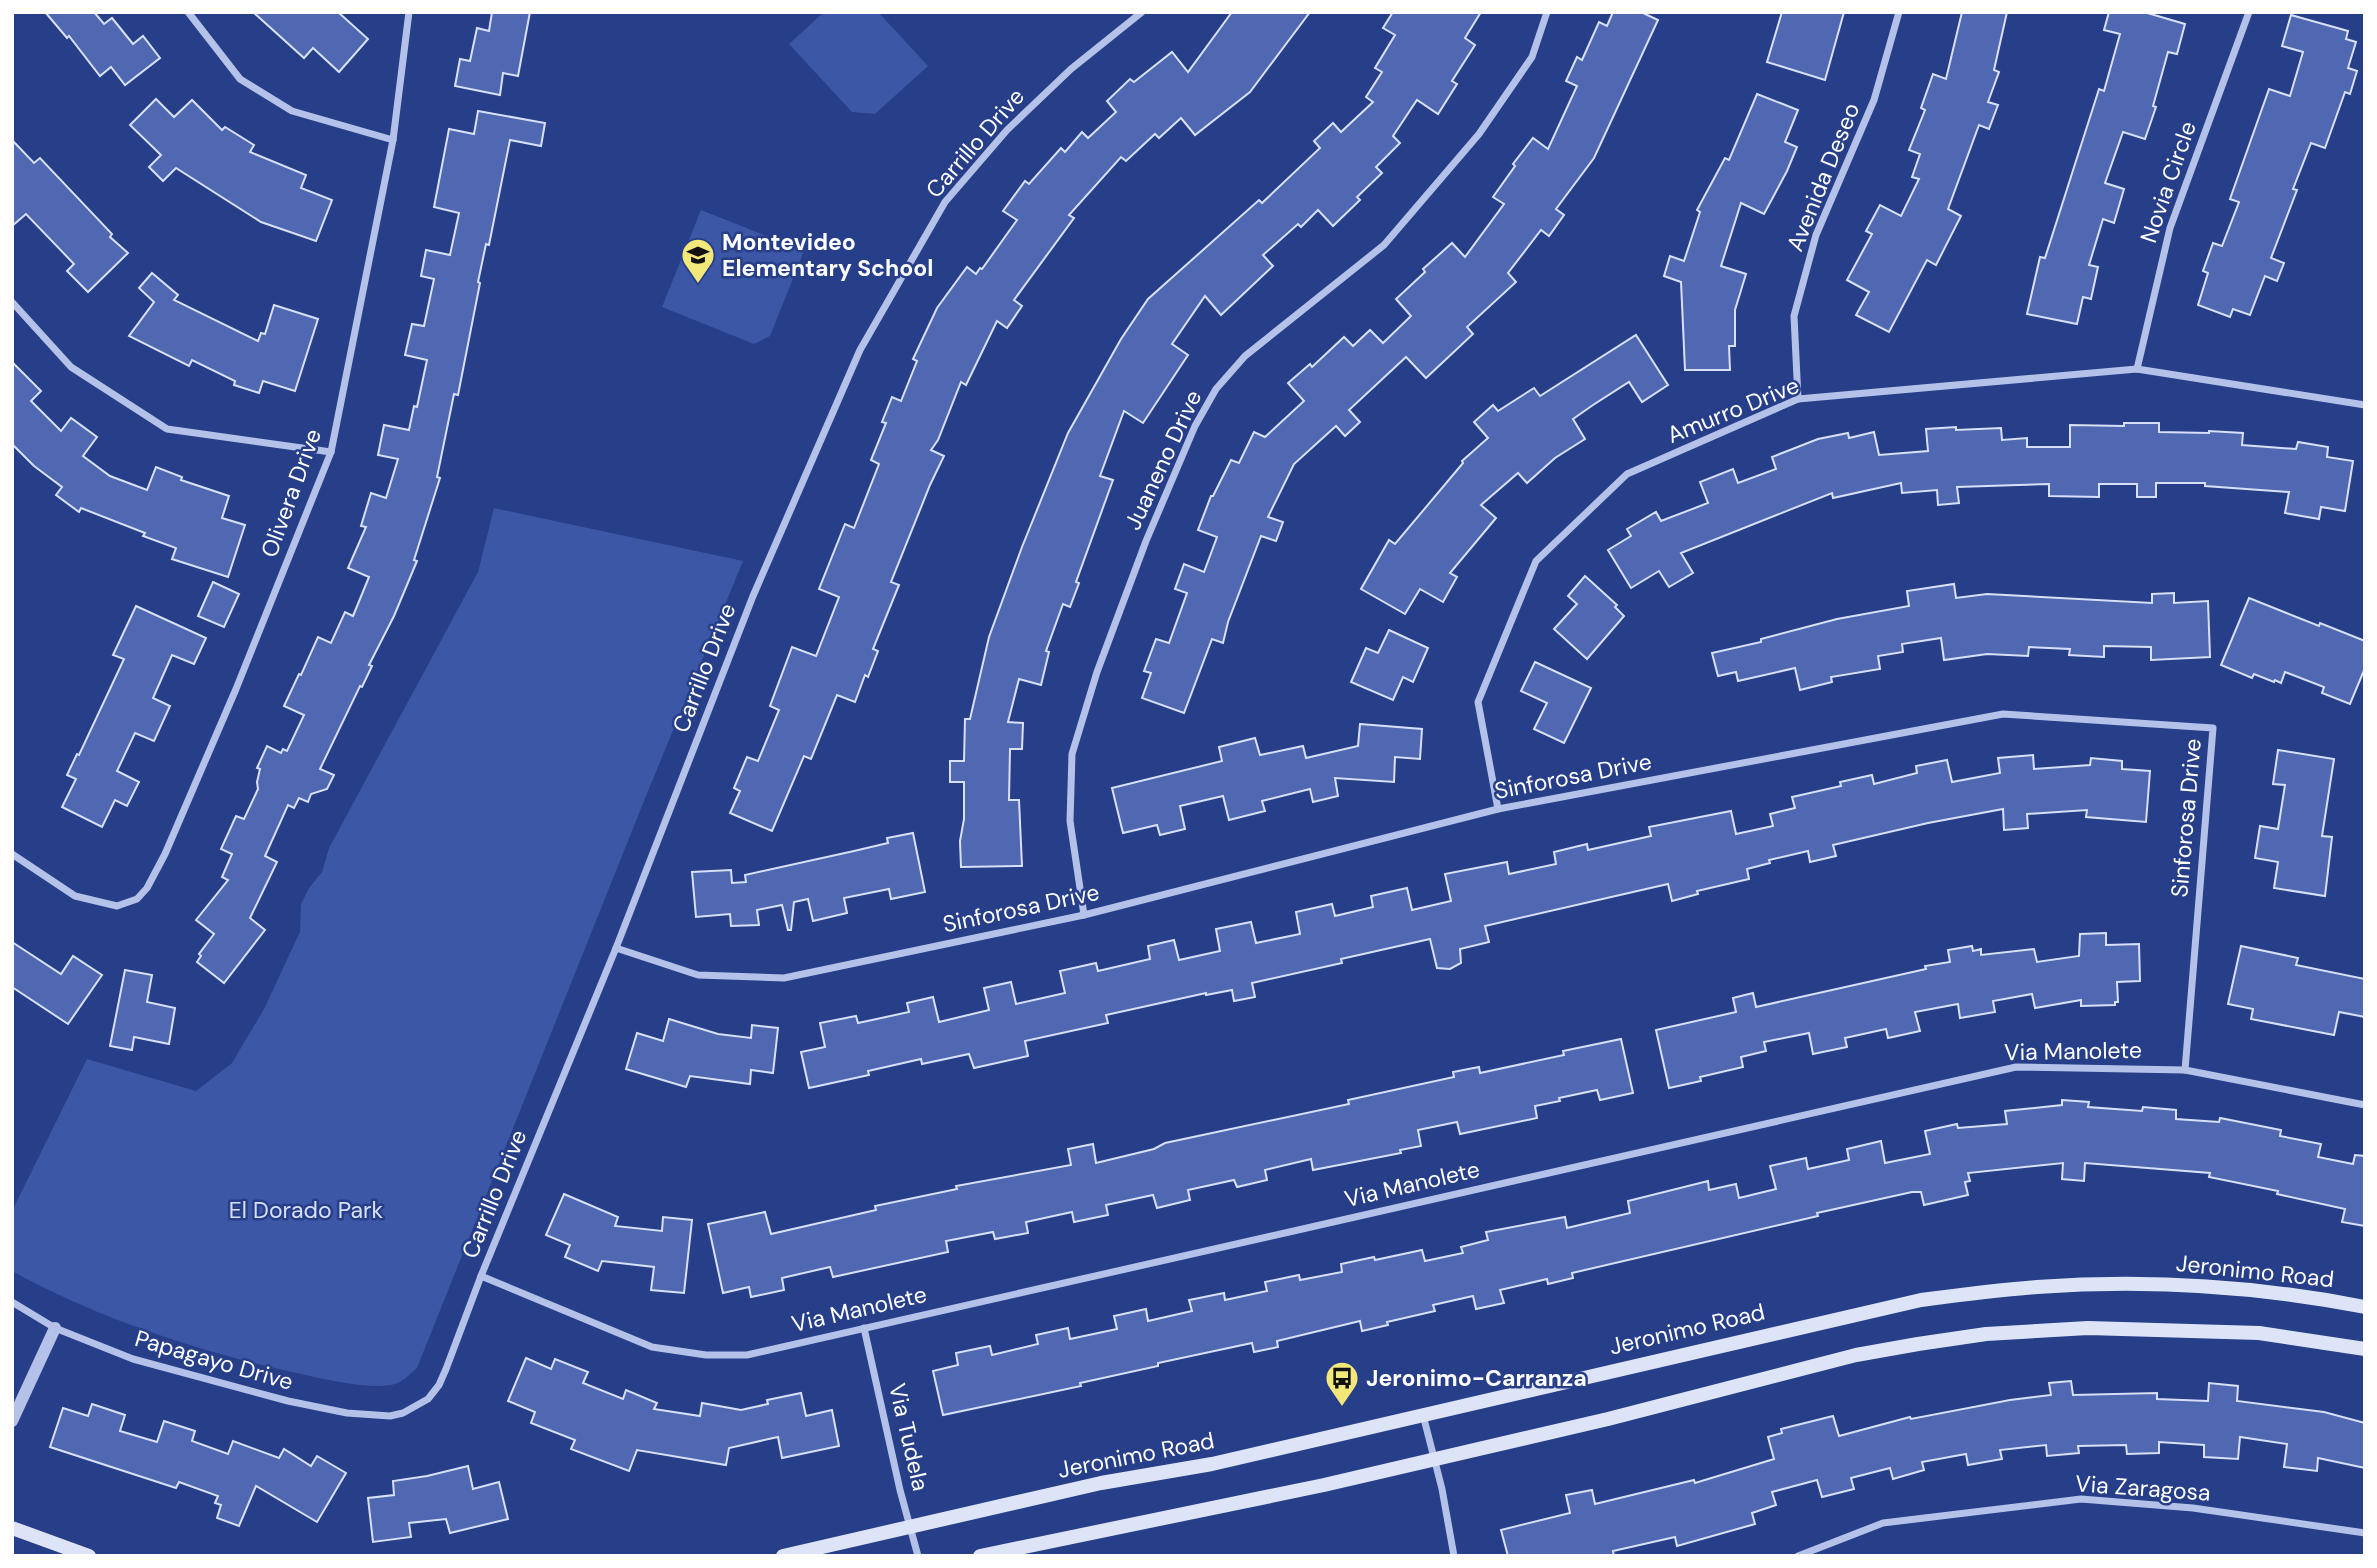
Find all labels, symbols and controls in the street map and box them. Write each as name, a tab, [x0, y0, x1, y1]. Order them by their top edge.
street label: Carrillo Drive	[919, 82, 1031, 204]
street label: Avenida Deseo	[1780, 98, 1866, 256]
street label: Novia Circle	[2133, 117, 2203, 247]
place label: Montevideo Elementary School	[722, 227, 934, 283]
school or university icon: Montevideo Elementary School	[679, 236, 717, 285]
street label: Amurro Drive	[1663, 370, 1803, 450]
street label: Juaneno Drive	[1118, 385, 1208, 535]
street label: Olivera Drive	[254, 425, 328, 561]
street label: Carrillo Drive	[666, 599, 742, 737]
street label: Sinforosa Drive	[2164, 737, 2208, 899]
street label: Sinforosa Drive	[1492, 746, 1654, 806]
street label: Sinforosa Drive	[940, 877, 1102, 939]
street label: Via Manolete	[2004, 1035, 2142, 1067]
street label: Carrillo Drive	[455, 1125, 533, 1263]
street label: Via Manolete	[1341, 1154, 1483, 1214]
park label: El Dorado Park	[229, 1195, 384, 1225]
street label: Jeronimo Road	[2174, 1248, 2336, 1294]
street label: Via Manolete	[788, 1279, 930, 1339]
street label: Jeronimo Road	[1606, 1297, 1768, 1361]
street label: Papagayo Drive	[131, 1323, 297, 1397]
bus stop icon: Jeronimo-Carranza	[1323, 1359, 1361, 1408]
place label: Jeronimo-Carranza	[1366, 1363, 1587, 1393]
street label: Via Tudela	[882, 1380, 936, 1494]
street label: Jeronimo Road	[1055, 1425, 1217, 1485]
street label: Via Zaragosa	[2074, 1468, 2212, 1508]

